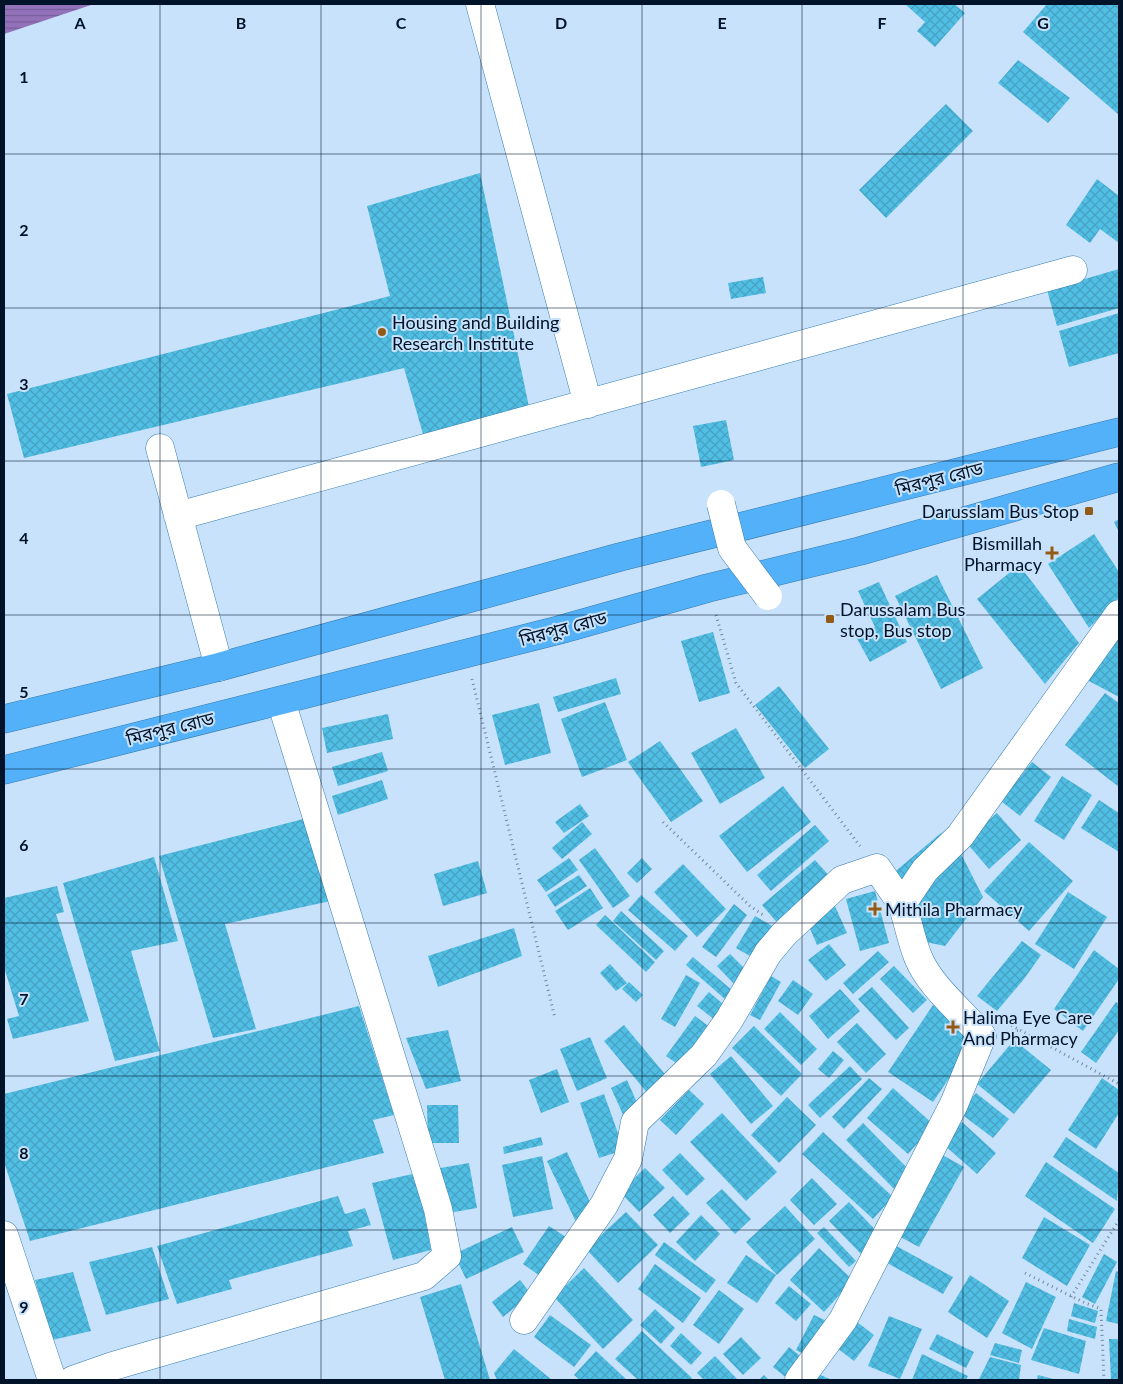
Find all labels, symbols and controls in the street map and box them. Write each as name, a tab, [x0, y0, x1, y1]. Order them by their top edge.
text: A	[73, 13, 86, 32]
text: B	[236, 13, 246, 32]
text: C	[396, 13, 407, 32]
text: D	[555, 13, 567, 32]
text: E	[717, 13, 727, 32]
text: F	[877, 13, 887, 32]
text: G	[1037, 13, 1049, 32]
text: 1	[19, 67, 29, 86]
text: 2	[19, 220, 29, 239]
place label: Housing and Building Research Institute	[392, 311, 559, 354]
marker: Housing and Building Research Institute	[376, 326, 388, 338]
text: 3	[19, 374, 29, 393]
street label: মিরপুর রোড	[892, 456, 986, 501]
place label: Darusslam Bus Stop	[922, 500, 1079, 522]
marker: Darusslam Bus Stop	[1083, 505, 1095, 517]
text: 4	[19, 528, 29, 547]
place label: Bismillah Pharmacy	[964, 532, 1043, 575]
marker: Bismillah Pharmacy	[1046, 547, 1058, 559]
place label: Darussalam Bus stop, Bus stop	[840, 598, 966, 641]
street label: মিরপুর রোড	[516, 606, 610, 651]
marker: Darussalam Bus stop, Bus stop	[824, 613, 836, 625]
text: 5	[19, 682, 29, 701]
street label: মিরপুর রোড	[123, 706, 217, 751]
text: 6	[19, 835, 29, 854]
place label: Mithila Pharmacy	[885, 898, 1023, 920]
marker: Mithila Pharmacy	[869, 903, 881, 915]
text: 7	[19, 989, 29, 1008]
place label: Halima Eye Care And Pharmacy	[963, 1006, 1092, 1049]
marker: Halima Eye Care And Pharmacy	[947, 1021, 959, 1033]
text: 8	[19, 1143, 29, 1162]
text: 9	[19, 1297, 29, 1316]

